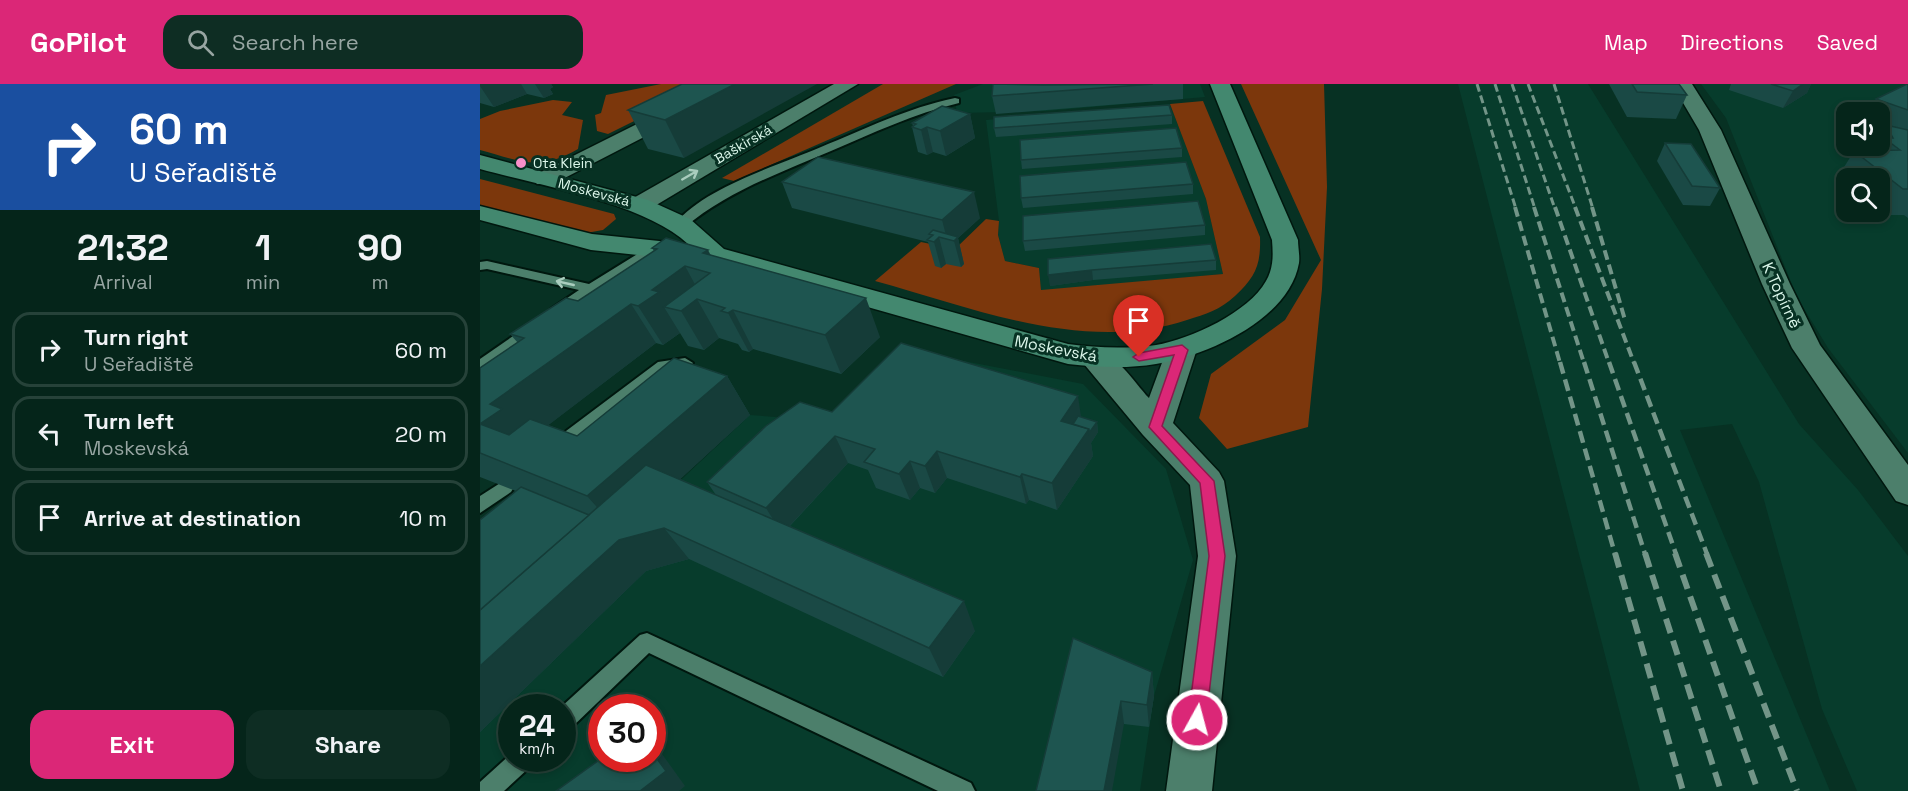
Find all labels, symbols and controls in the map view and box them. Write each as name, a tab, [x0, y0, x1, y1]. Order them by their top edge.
search box	[163, 15, 583, 69]
text: GoPilot	[30, 24, 127, 60]
icon: search	[184, 26, 217, 59]
text: Search here	[232, 28, 359, 56]
text: Map	[1604, 29, 1648, 56]
text: Directions	[1681, 29, 1784, 56]
text: Saved	[1817, 29, 1878, 56]
map controls	[1836, 102, 1890, 222]
button: sound	[1836, 102, 1890, 156]
text: 60 m	[129, 103, 229, 156]
icon: right	[30, 108, 108, 186]
street label: Baškirská	[711, 120, 775, 168]
place label: Ota Klein	[533, 154, 593, 172]
text: U Seřadiště	[129, 155, 277, 190]
marker: Ota Klein	[514, 156, 528, 170]
button: search	[1836, 168, 1890, 222]
one-way arrow	[681, 169, 698, 181]
street label: Moskevská	[556, 174, 632, 210]
text: 21:32	[77, 225, 169, 271]
text: 1	[255, 225, 271, 271]
text: 90	[357, 225, 403, 271]
street label: K Topírně	[1757, 259, 1806, 332]
text: Arrival	[93, 269, 153, 295]
text: min	[246, 269, 280, 295]
text: m	[372, 269, 389, 295]
one-way arrow	[555, 277, 575, 288]
pin	[1113, 295, 1164, 357]
icon: arrive	[1122, 304, 1155, 337]
text: Turn right	[84, 323, 189, 351]
street label: Moskevská	[1013, 330, 1099, 367]
icon: right	[33, 333, 66, 366]
text: 60 m	[395, 336, 447, 364]
text: U Seřadiště	[84, 351, 194, 377]
text: Turn left	[84, 407, 174, 435]
icon: left	[33, 417, 66, 450]
text: 20 m	[395, 420, 447, 448]
text: Moskevská	[84, 435, 189, 461]
icon: arrive	[33, 501, 66, 534]
text: Arrive at destination	[84, 504, 301, 532]
text: 10 m	[399, 504, 447, 532]
position arrow	[1165, 688, 1229, 752]
speed limit sign: 30	[588, 694, 666, 772]
text: 24	[519, 706, 555, 745]
button: Exit	[30, 710, 234, 779]
button: Share	[246, 710, 450, 779]
text: km/h	[519, 739, 555, 758]

